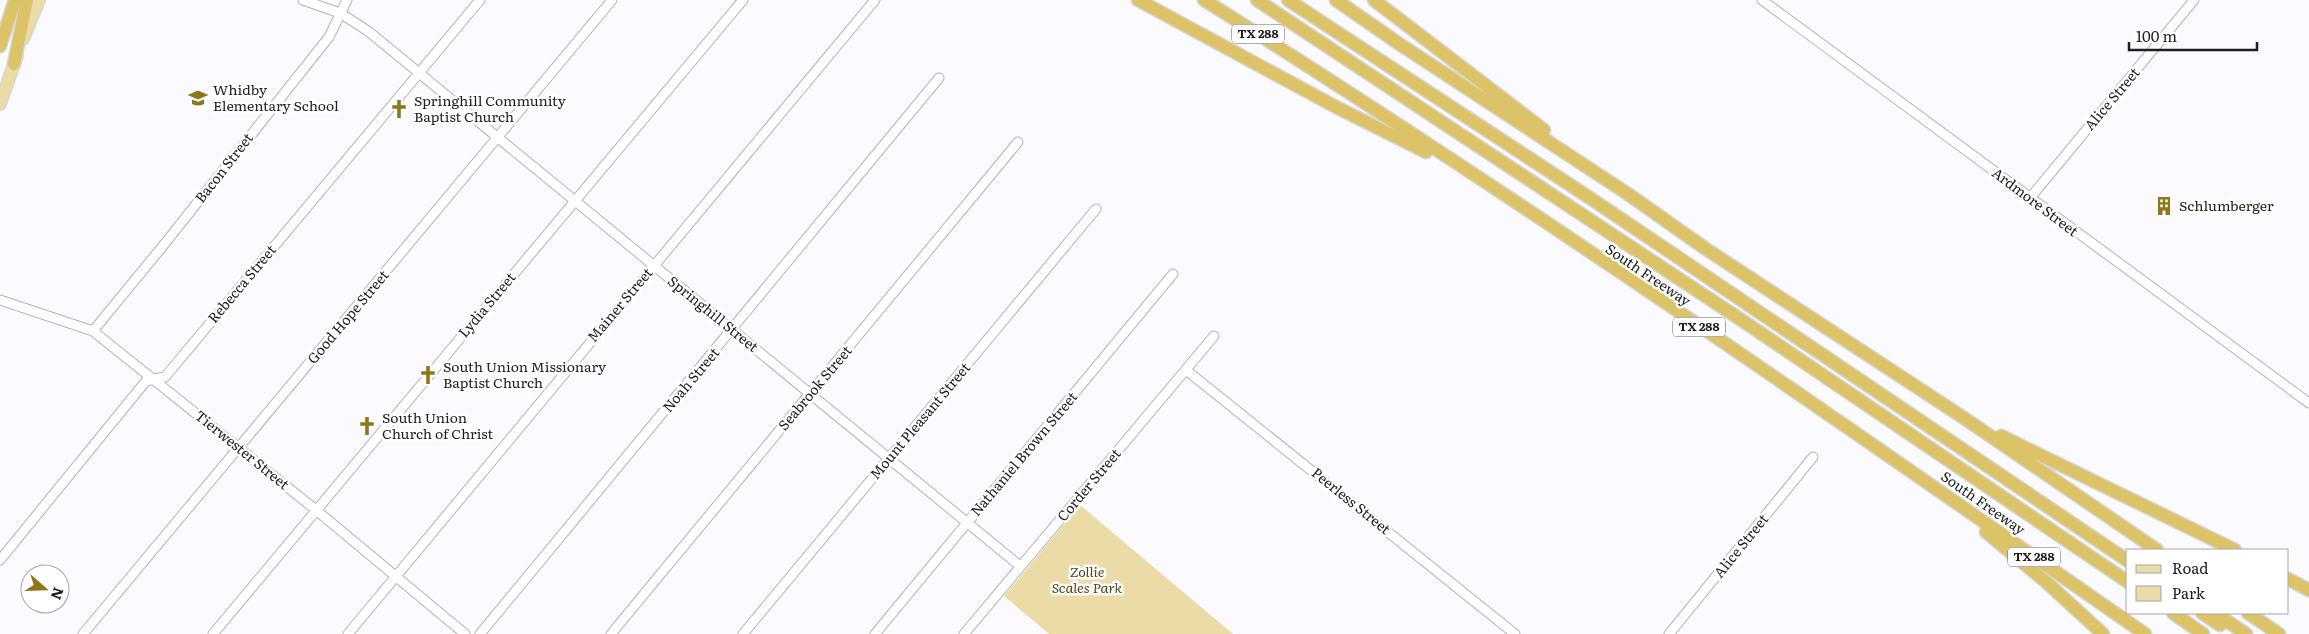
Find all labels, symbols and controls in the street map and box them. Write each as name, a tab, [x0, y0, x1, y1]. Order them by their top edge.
scale bar	[2129, 20, 2256, 52]
road number: TX 288	[1232, 24, 1284, 44]
text: 100 m	[2136, 24, 2177, 47]
street label: Alice Street	[2079, 62, 2144, 134]
place label: Whidby Elementary School	[213, 79, 339, 115]
school or university icon: Whidby Elementary School	[187, 87, 209, 109]
place label: Springhill Community Baptist Church	[414, 90, 567, 126]
church icon: Springhill Community Baptist Church	[388, 98, 410, 120]
street label: Bacon Street	[190, 128, 257, 207]
street label: Ardmore Street	[1988, 162, 2083, 240]
building icon: Schlumberger	[2153, 195, 2175, 217]
place label: Schlumberger	[2179, 195, 2274, 215]
street label: South Freeway	[1602, 238, 1696, 311]
street label: Rebecca Street	[203, 240, 280, 327]
street label: Mainer Street	[582, 263, 657, 346]
street label: Good Hope Street	[302, 265, 393, 367]
street label: Lydia Street	[453, 267, 520, 341]
street label: Springhill Street	[664, 270, 763, 356]
road number: TX 288	[1673, 318, 1725, 337]
street label: Seabrook Street	[773, 340, 856, 434]
street label: Noah Street	[657, 342, 723, 416]
place label: South Union Missionary Baptist Church	[443, 356, 607, 392]
street label: Mount Pleasant Street	[864, 357, 974, 483]
church icon: South Union Missionary Baptist Church	[417, 364, 439, 386]
street label: Nathaniel Brown Street	[965, 387, 1082, 520]
street label: Tierwester Street	[191, 405, 294, 494]
place label: South Union Church of Christ	[382, 407, 494, 443]
church icon: South Union Church of Christ	[356, 415, 378, 437]
street label: Corder Street	[1052, 443, 1125, 525]
street label: Peerless Street	[1308, 462, 1396, 539]
street label: South Freeway	[1937, 466, 2030, 539]
street label: Alice Street	[1708, 509, 1772, 581]
road number: TX 288	[2008, 548, 2060, 566]
legend	[2126, 549, 2289, 614]
text: Road	[2172, 556, 2208, 579]
park label: Zollie Scales Park	[1052, 561, 1122, 597]
north arrow	[20, 564, 70, 614]
text: Park	[2172, 581, 2206, 604]
text: N	[47, 585, 70, 603]

